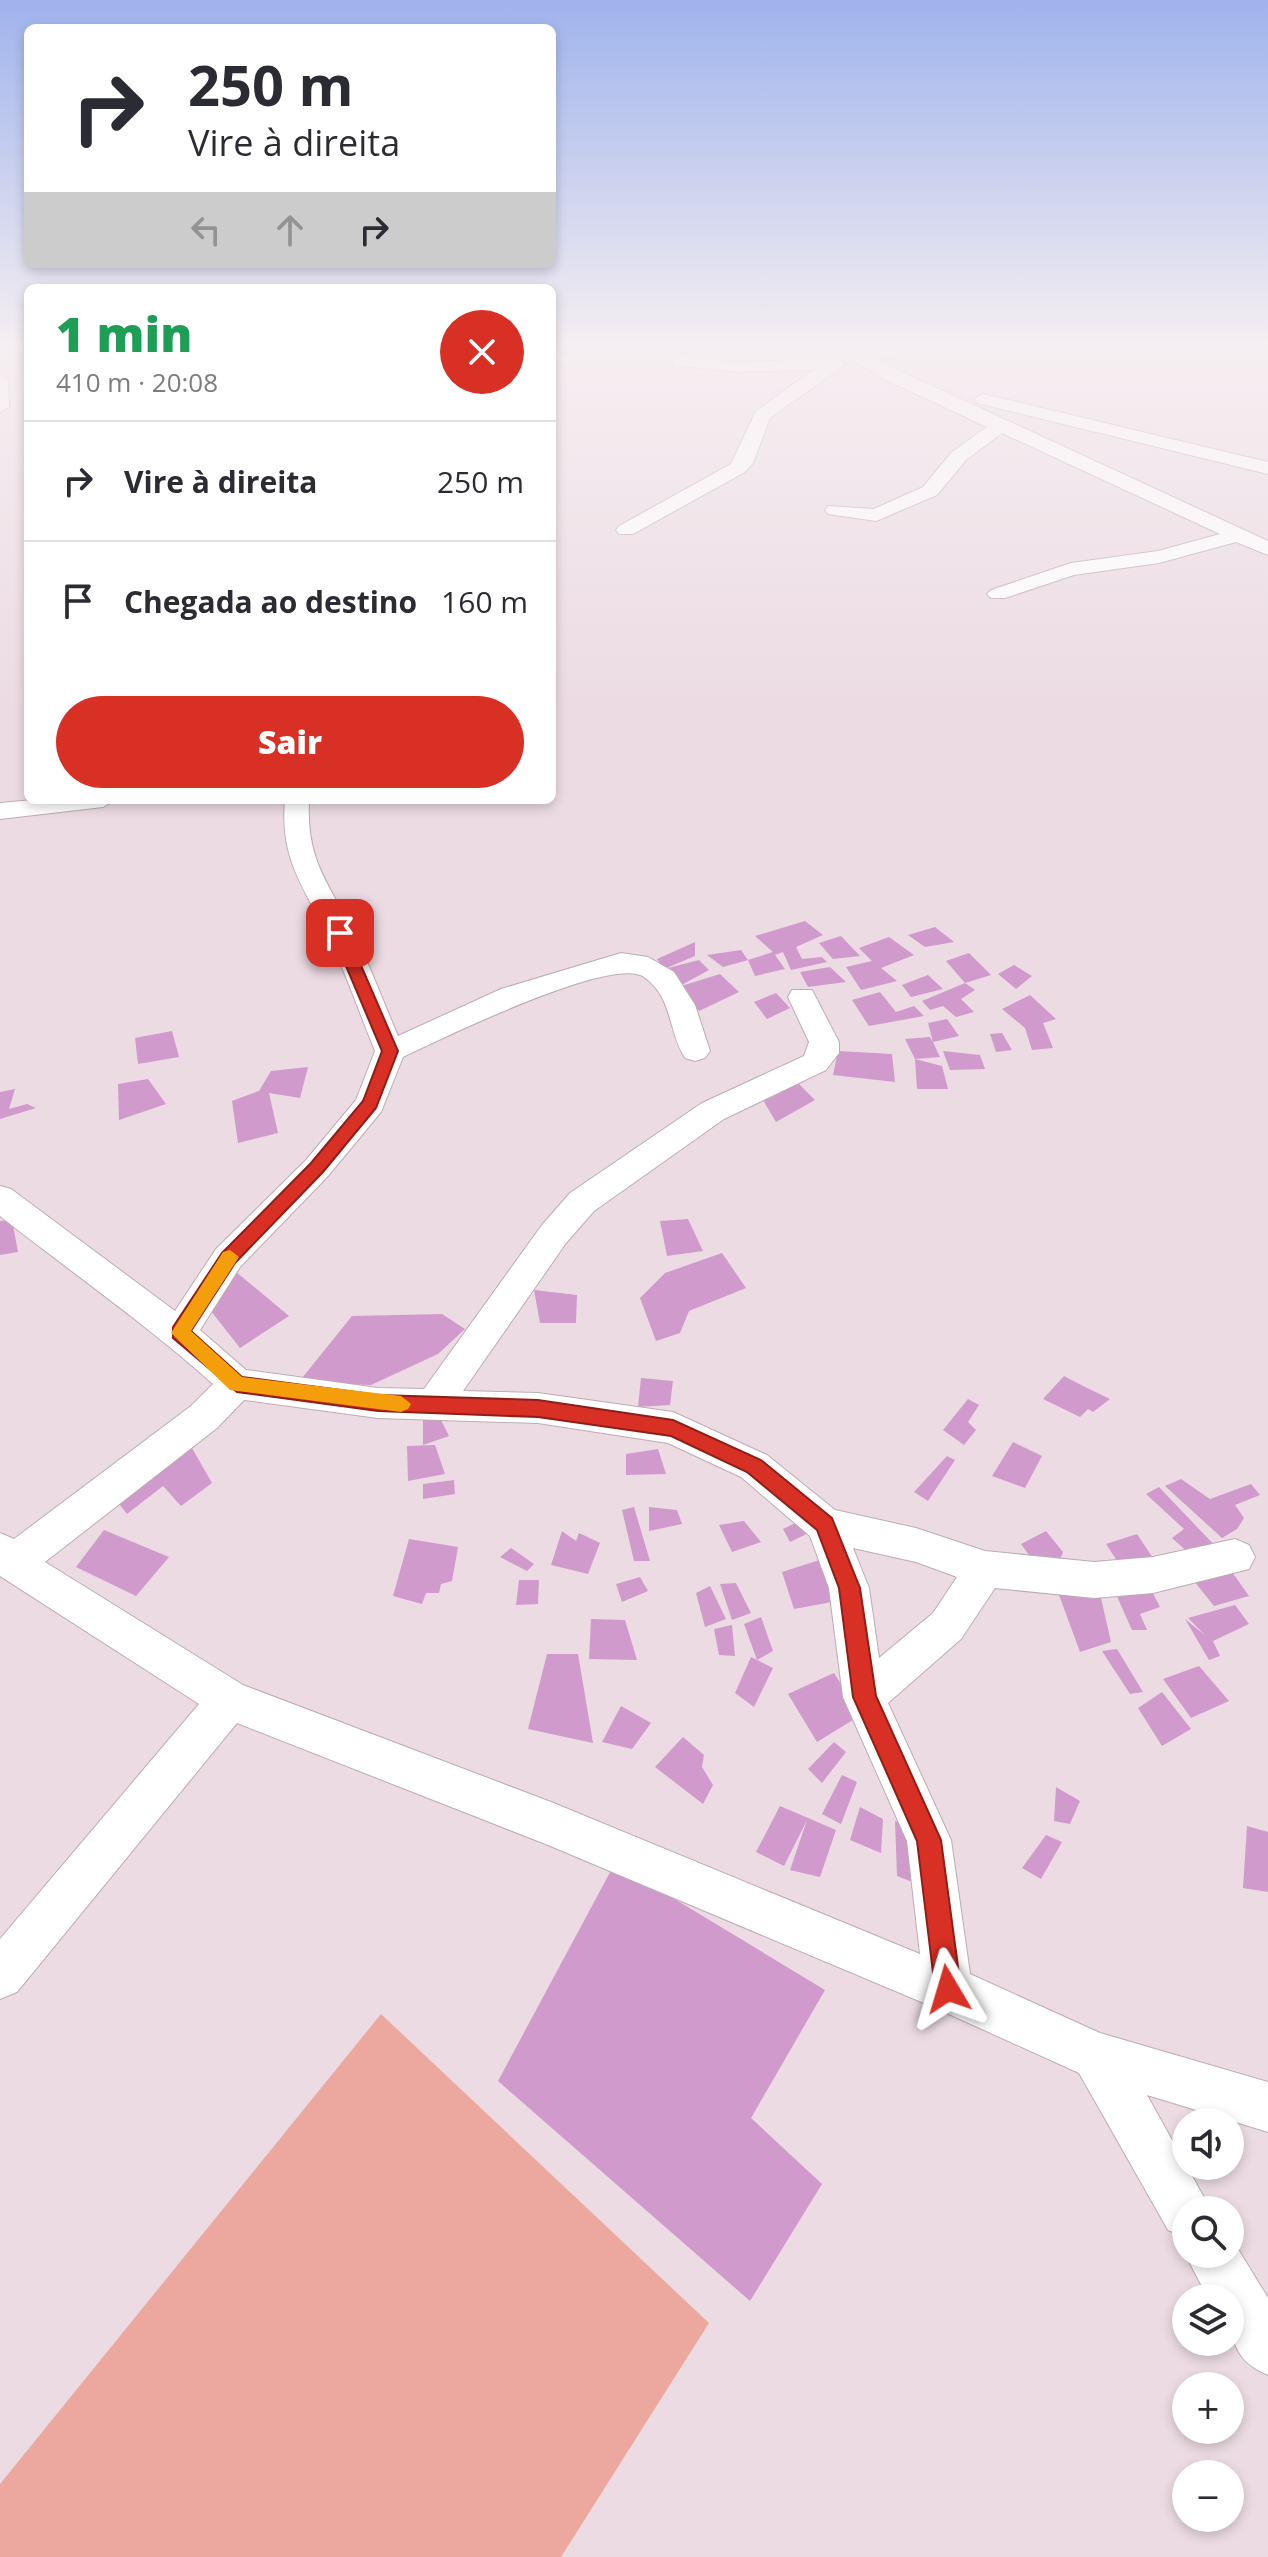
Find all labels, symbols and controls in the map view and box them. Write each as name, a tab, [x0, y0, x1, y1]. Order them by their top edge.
text: 250 m	[188, 46, 354, 122]
icon: right	[56, 56, 160, 160]
text: Vire à direita	[188, 118, 400, 167]
icon: left	[184, 208, 228, 252]
icon: ahead	[268, 208, 312, 252]
icon: right	[352, 208, 396, 252]
text: 1 min	[56, 301, 192, 366]
button: close	[440, 310, 524, 394]
text: 410 m · 20:08	[56, 364, 218, 400]
icon: right	[56, 459, 100, 503]
text: Vire à direita	[124, 461, 318, 502]
text: 250 m	[437, 461, 524, 502]
icon: arrive	[56, 579, 100, 623]
text: Chegada ao destino	[124, 581, 417, 622]
text: 160 m	[441, 581, 528, 622]
button: Sair	[56, 696, 524, 788]
pin	[306, 899, 374, 967]
icon: arrive	[318, 911, 362, 955]
position arrow	[906, 1947, 990, 2031]
map controls	[1172, 2108, 1244, 2532]
button: sound	[1172, 2108, 1244, 2180]
button: search	[1172, 2196, 1244, 2268]
button: layers	[1172, 2284, 1244, 2356]
button: +	[1172, 2372, 1244, 2444]
button: −	[1172, 2460, 1244, 2532]

